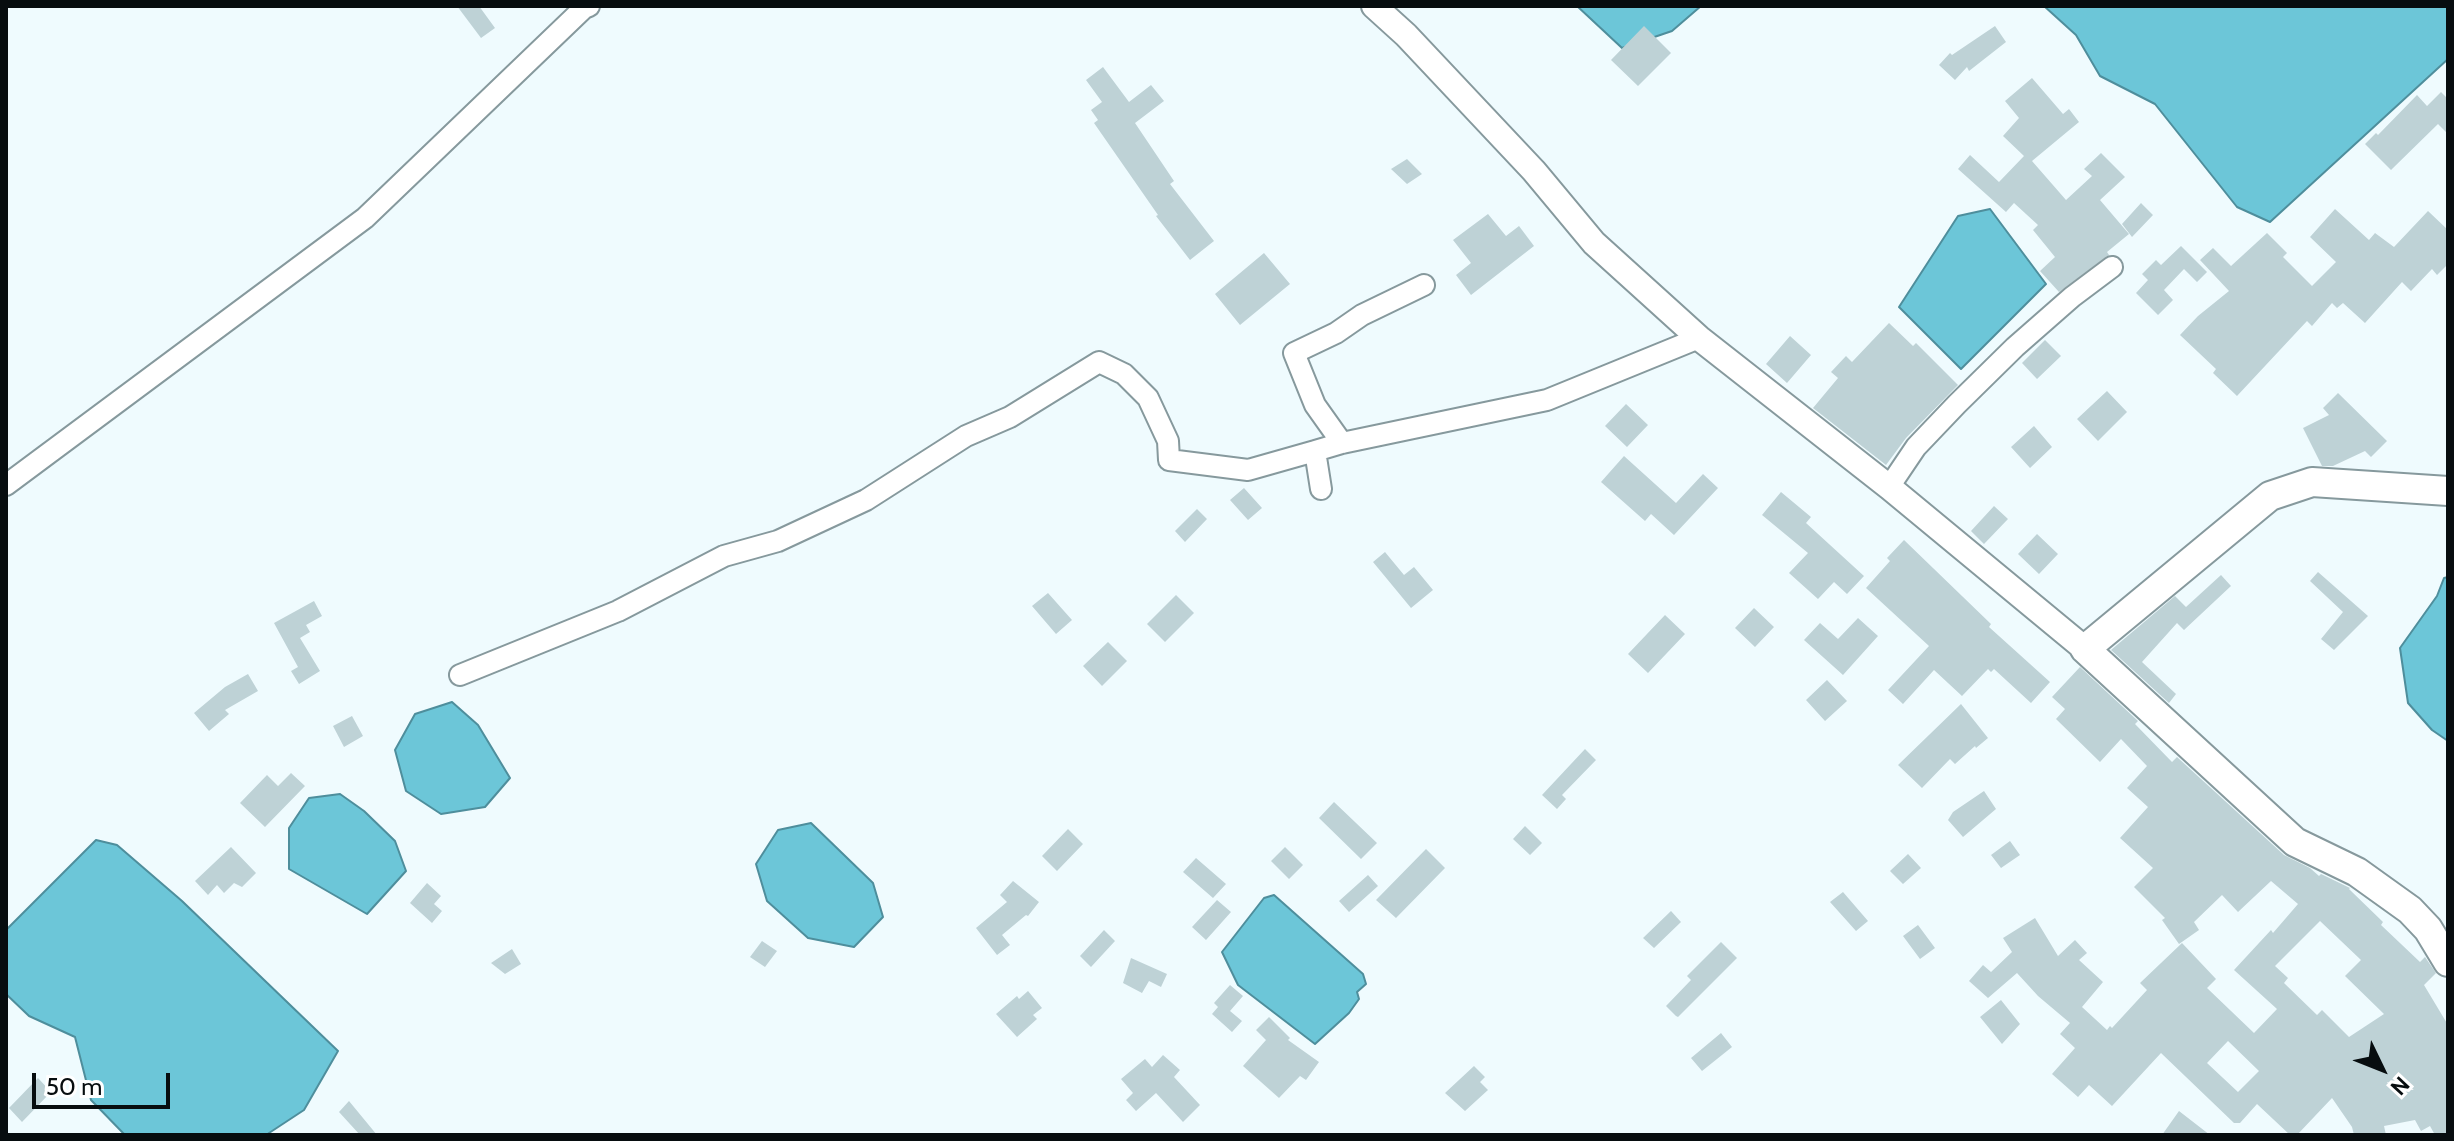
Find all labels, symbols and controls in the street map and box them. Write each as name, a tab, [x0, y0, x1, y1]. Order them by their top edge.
north arrow	[2342, 1029, 2422, 1109]
scale bar	[36, 1057, 174, 1107]
text: N	[2385, 1071, 2415, 1101]
text: 50 m	[46, 1072, 102, 1101]

